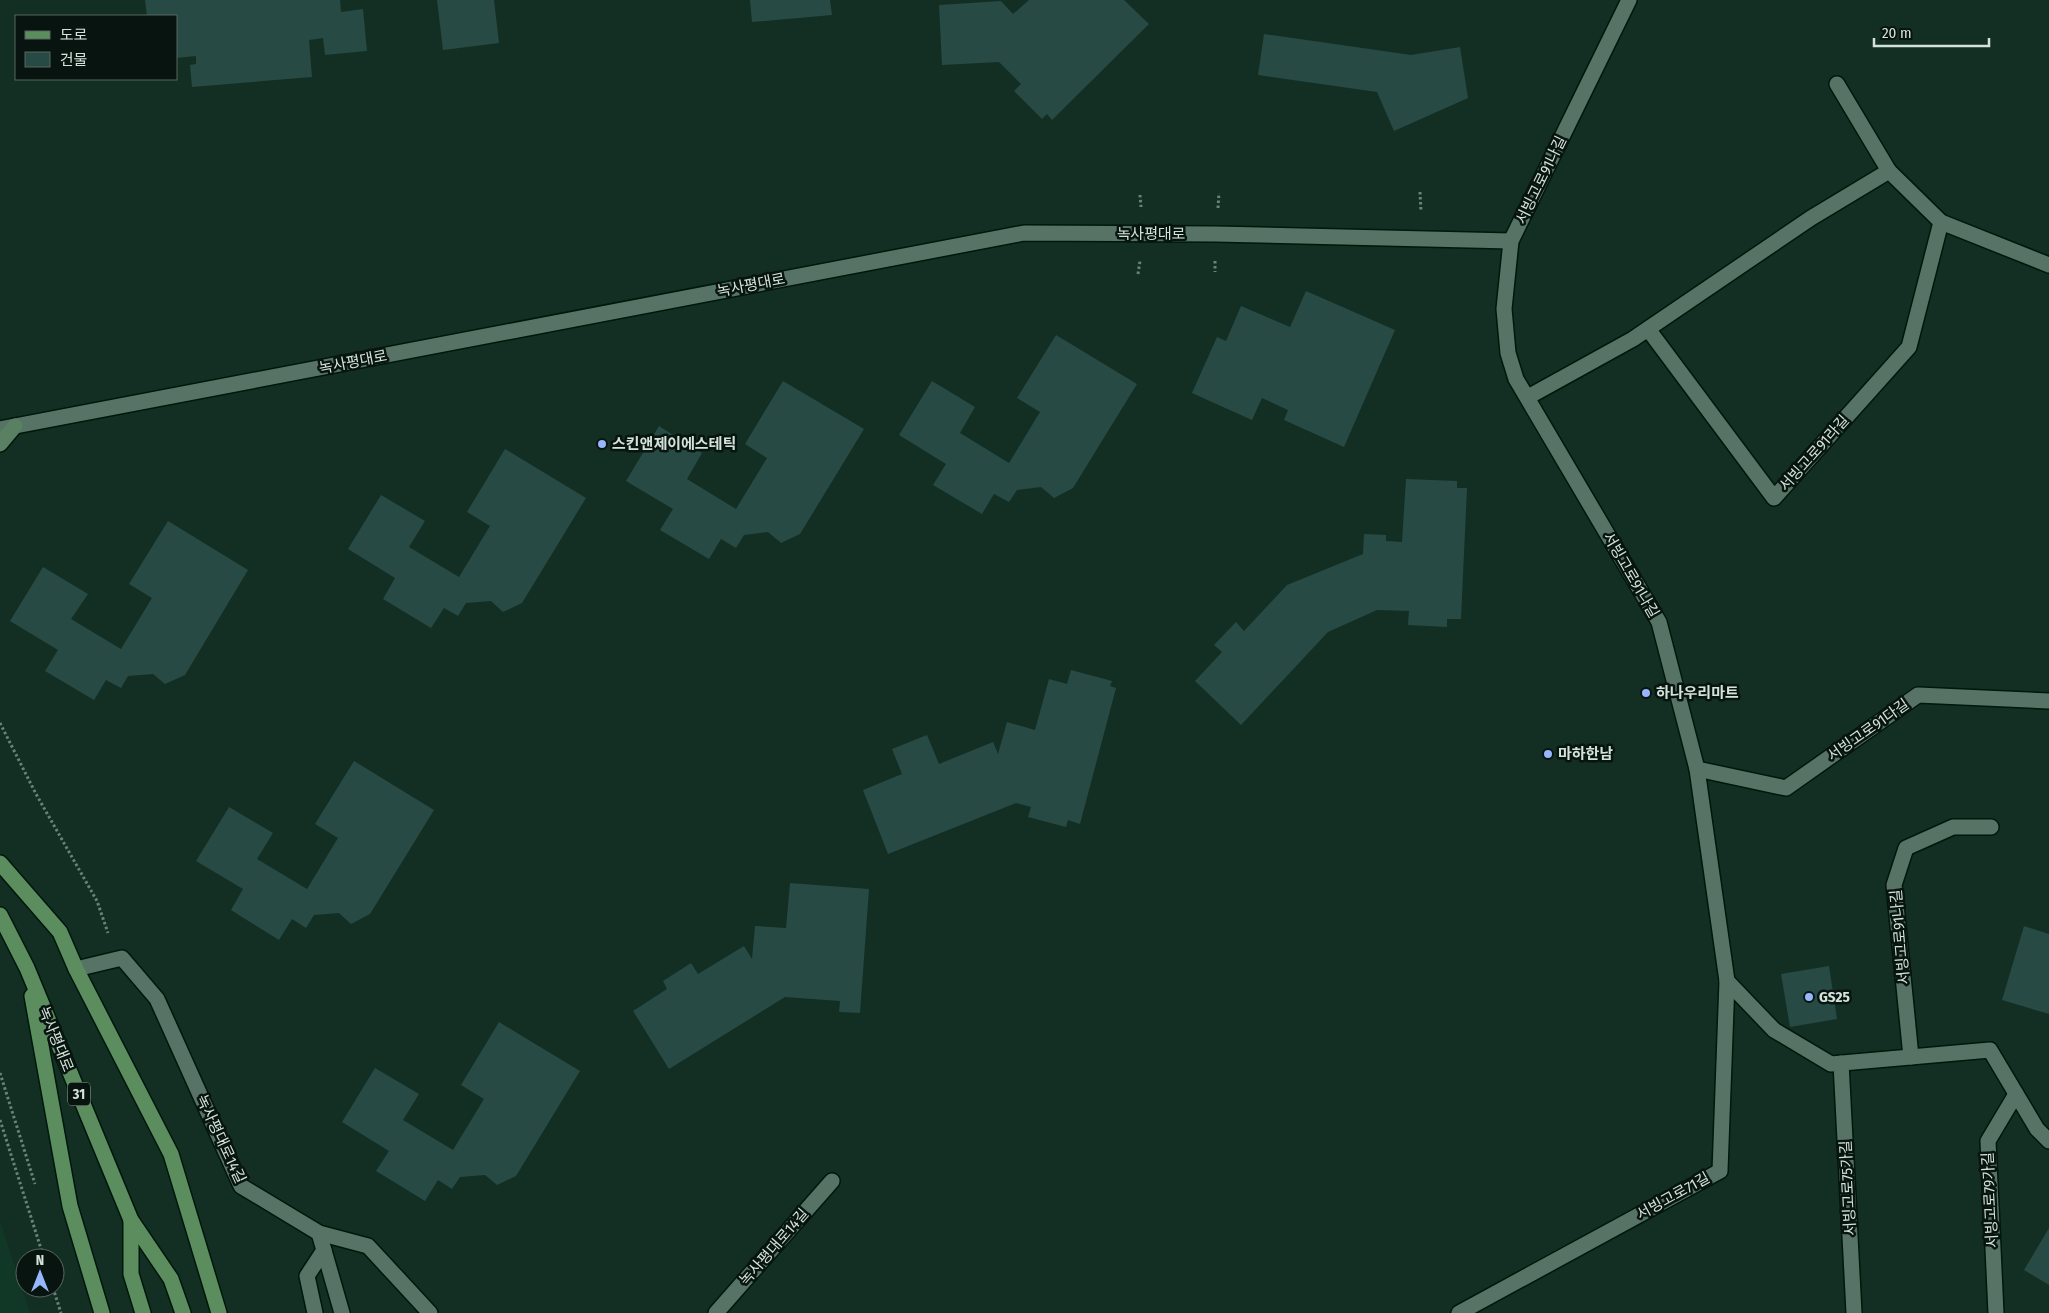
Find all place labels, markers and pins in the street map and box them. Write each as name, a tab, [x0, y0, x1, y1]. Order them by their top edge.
place label: 스킨앤제이에스테틱	[612, 435, 736, 453]
marker: 스킨앤제이에스테틱	[596, 438, 608, 450]
place label: 하나우리마트	[1656, 684, 1739, 702]
marker: 하나우리마트	[1640, 687, 1652, 699]
place label: 마하한남	[1558, 745, 1613, 763]
marker: 마하한남	[1542, 748, 1554, 760]
place label: GS25	[1819, 988, 1850, 1006]
marker: GS25	[1803, 991, 1815, 1003]

